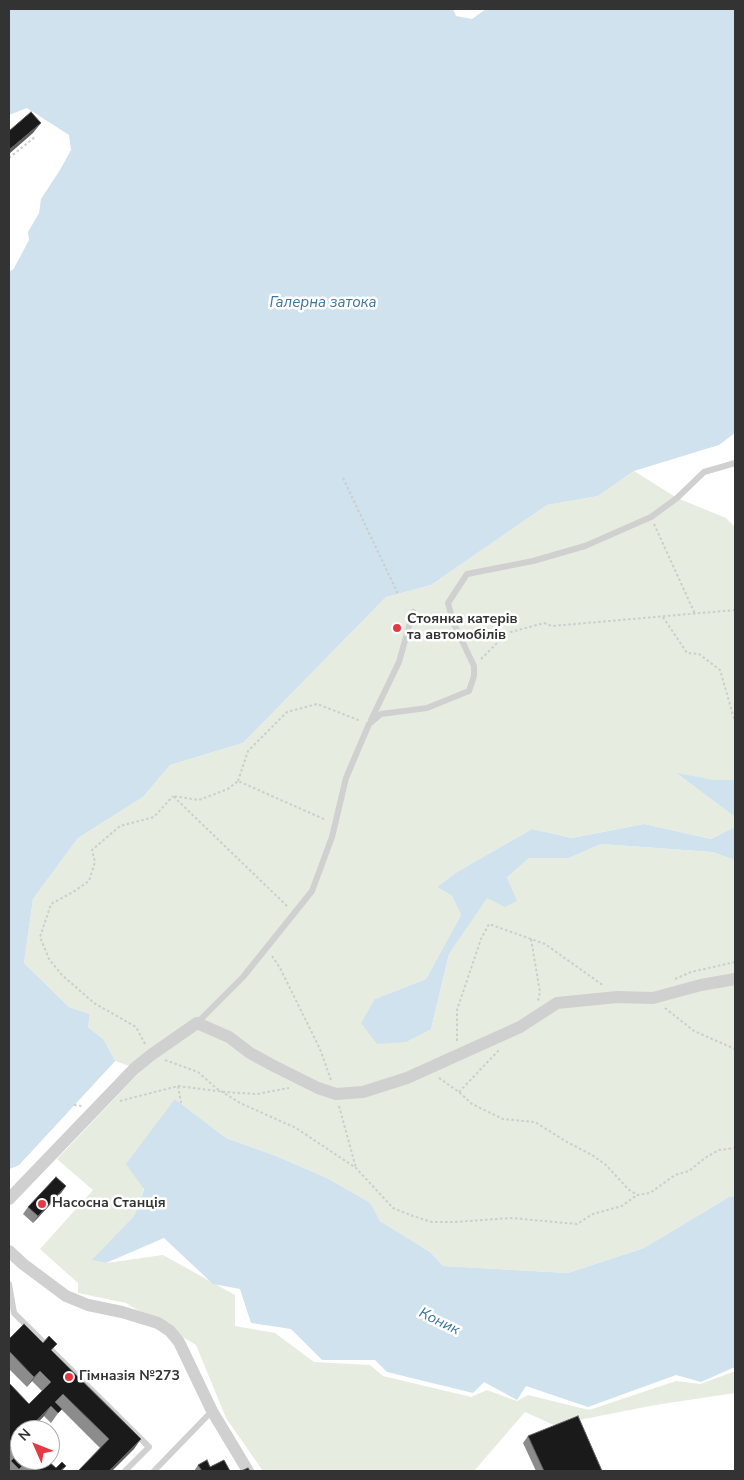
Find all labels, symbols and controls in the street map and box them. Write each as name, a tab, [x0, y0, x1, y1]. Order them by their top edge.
water label: Галерна затока	[269, 294, 377, 312]
place label: Стоянка катерів та автомобілів	[407, 612, 517, 644]
marker: Стоянка катерів та автомобілів	[391, 622, 403, 634]
place label: Насосна Станція	[52, 1196, 166, 1212]
marker: Насосна Станція	[36, 1198, 48, 1210]
water label: Коник	[416, 1304, 462, 1340]
place label: Гімназія №273	[79, 1369, 180, 1385]
marker: Гімназія №273	[63, 1371, 75, 1383]
north arrow	[10, 1420, 60, 1470]
text: N	[14, 1425, 35, 1445]

